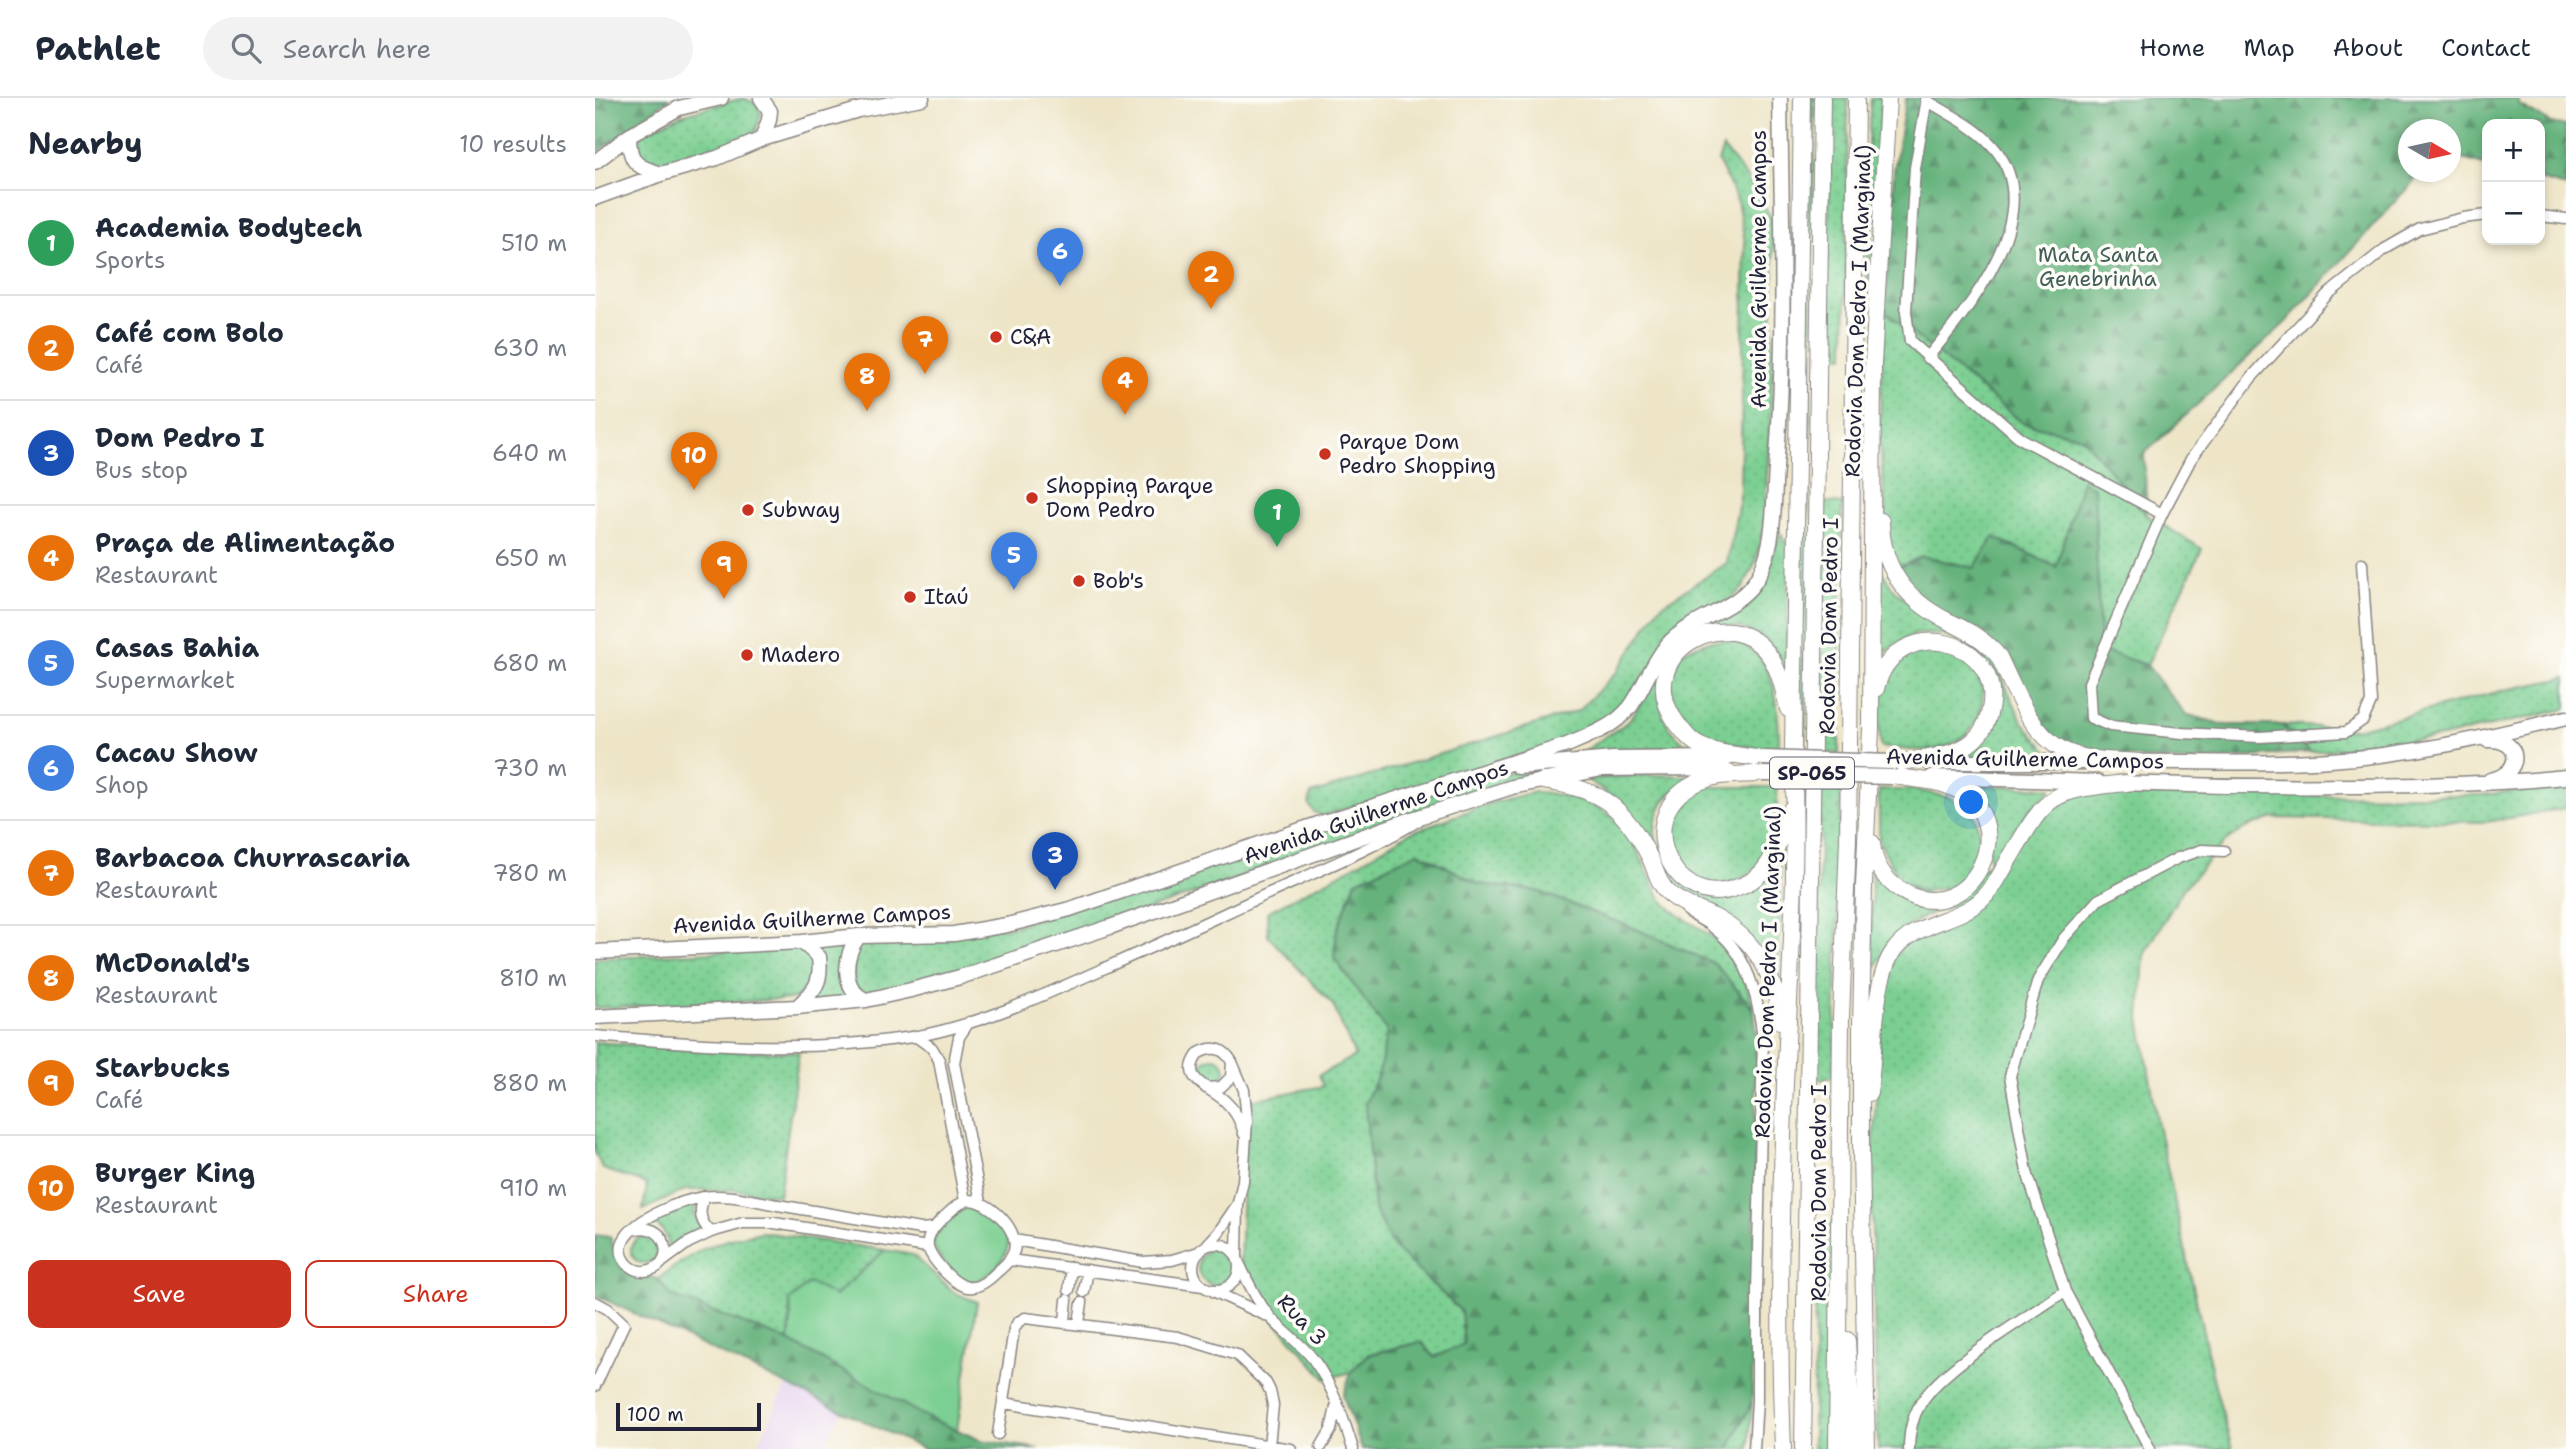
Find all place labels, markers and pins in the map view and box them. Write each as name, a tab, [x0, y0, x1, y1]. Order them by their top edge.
pin: 6	[1037, 228, 1083, 286]
pin: 2	[1188, 251, 1234, 309]
pin: 7	[902, 316, 948, 374]
place label: C&A	[1010, 323, 1051, 351]
marker: C&A	[988, 329, 1004, 345]
pin: 8	[844, 353, 890, 411]
pin: 4	[1102, 357, 1148, 415]
place label: Parque Dom Pedro Shopping	[1339, 428, 1496, 480]
pin: 10	[671, 432, 717, 490]
marker: Parque Dom Pedro Shopping	[1317, 446, 1333, 462]
place label: Shopping Parque Dom Pedro	[1046, 472, 1214, 524]
pin: 1	[1254, 489, 1300, 547]
marker: Shopping Parque Dom Pedro	[1024, 490, 1040, 506]
place label: Subway	[762, 496, 840, 524]
marker: Subway	[740, 502, 756, 518]
pin: 5	[991, 532, 1037, 590]
pin: 9	[701, 541, 747, 599]
place label: Bob's	[1093, 567, 1144, 595]
marker: Bob's	[1071, 573, 1087, 589]
place label: Itaú	[924, 583, 969, 611]
marker: Itaú	[902, 589, 918, 605]
place label: Madero	[761, 641, 840, 669]
marker: Madero	[739, 647, 755, 663]
pin: 3	[1032, 832, 1078, 890]

